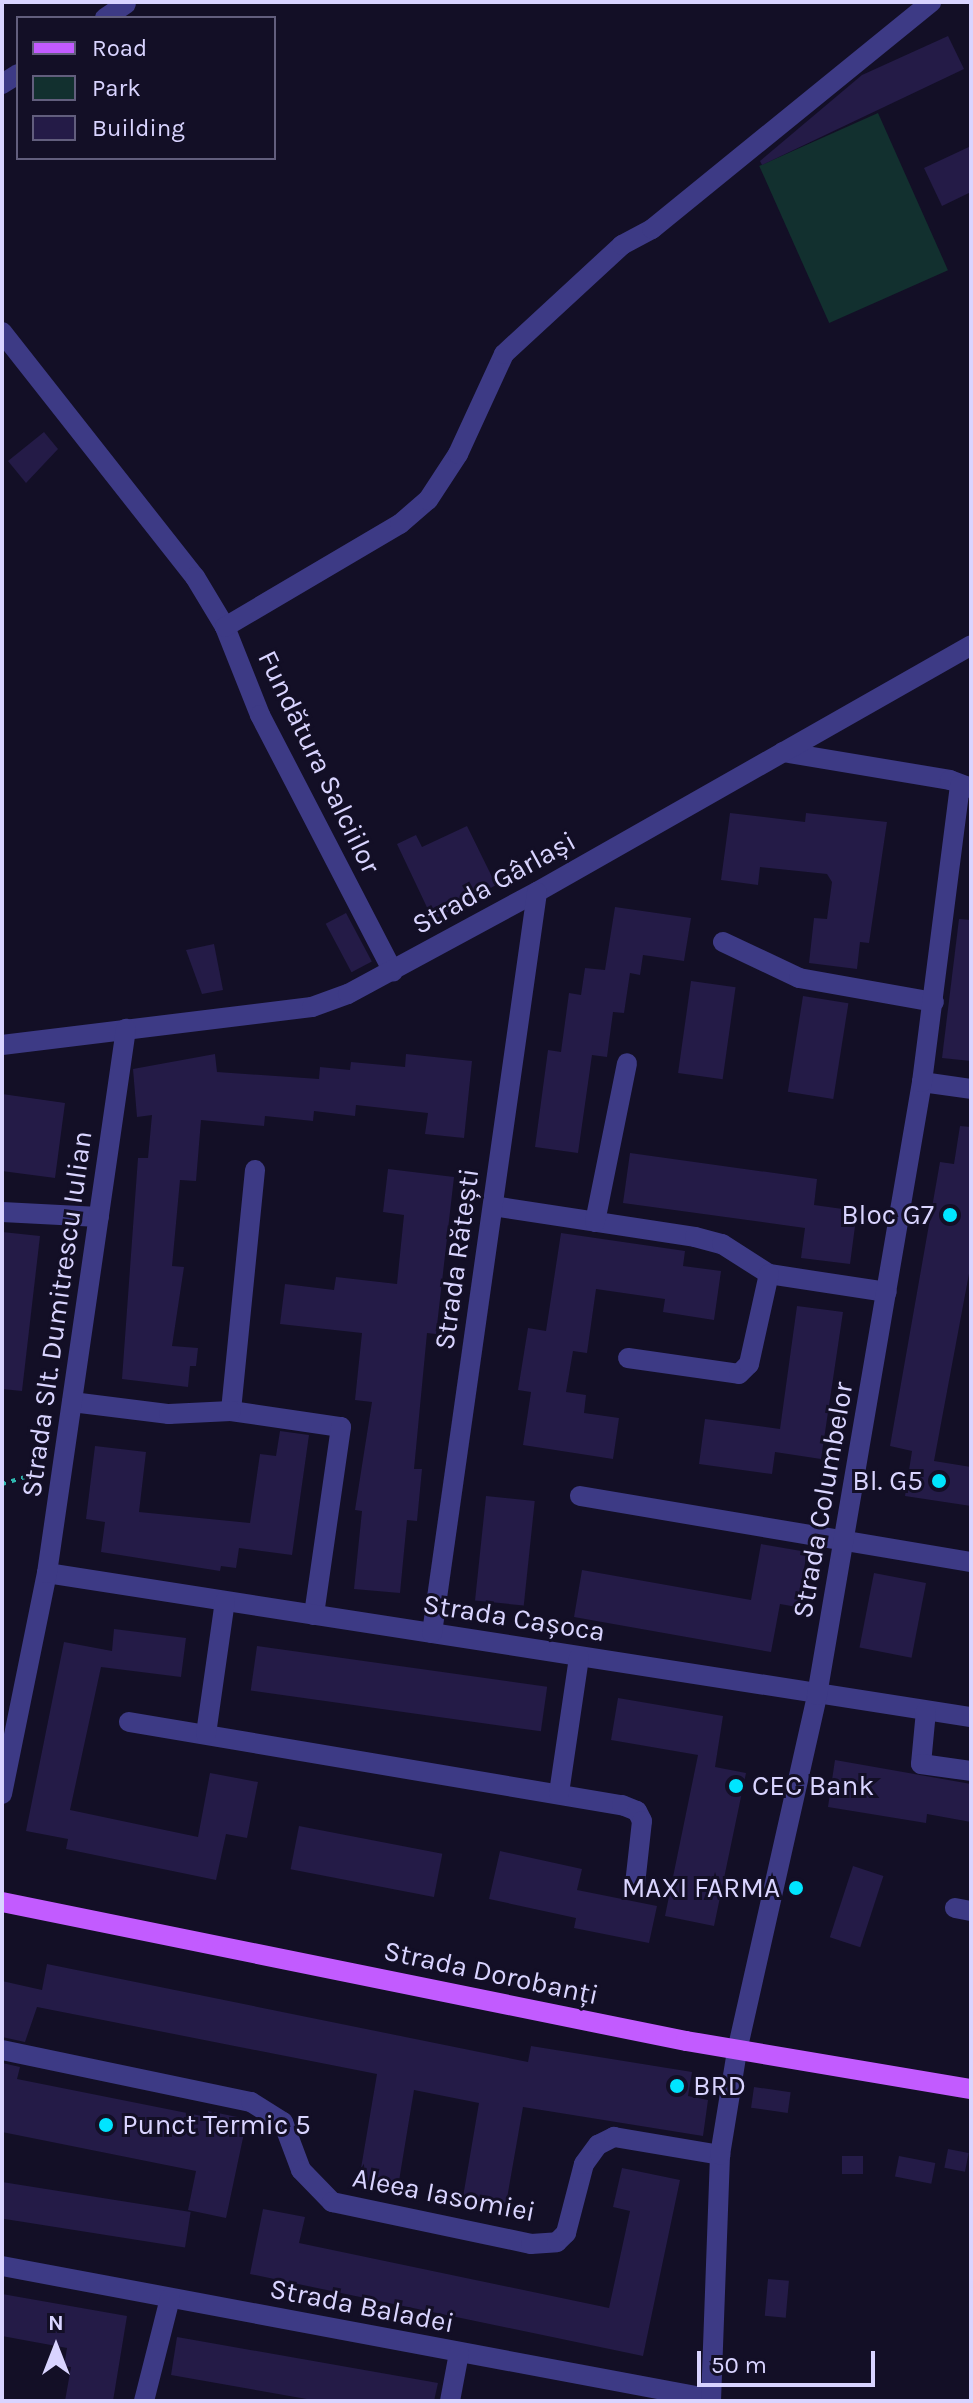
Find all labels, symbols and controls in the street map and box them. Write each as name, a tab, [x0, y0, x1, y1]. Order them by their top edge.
legend	[16, 16, 276, 160]
text: Road	[92, 34, 147, 62]
text: Park	[92, 74, 141, 102]
text: Building	[92, 114, 185, 142]
street label: Fundătura Salciilor	[250, 645, 388, 879]
street label: Strada Gârlași	[406, 824, 582, 942]
street label: Strada Slt. Dumitrescu Iulian	[15, 1129, 99, 1499]
street label: Strada Rătești	[428, 1166, 486, 1352]
place label: Bloc G7	[841, 1198, 934, 1232]
marker: Bloc G7	[941, 1206, 959, 1224]
street label: Strada Columbelor	[786, 1379, 860, 1621]
place label: Bl. G5	[852, 1464, 923, 1498]
marker: Bl. G5	[930, 1472, 948, 1490]
street label: Strada Cașoca	[420, 1587, 608, 1649]
place label: CEC Bank	[752, 1769, 874, 1803]
marker: CEC Bank	[727, 1777, 745, 1795]
place label: MAXI FARMA	[622, 1871, 780, 1905]
marker: MAXI FARMA	[787, 1879, 805, 1897]
street label: Strada Dorobanți	[381, 1934, 601, 2012]
place label: BRD	[693, 2069, 746, 2103]
marker: BRD	[668, 2077, 686, 2095]
place label: Punct Termic 5	[122, 2108, 311, 2142]
marker: Punct Termic 5	[97, 2116, 115, 2134]
street label: Aleea Iasomiei	[350, 2161, 538, 2229]
street label: Strada Baladei	[267, 2272, 457, 2340]
north arrow	[16, 2307, 96, 2387]
text: N	[48, 2310, 64, 2336]
scale bar	[701, 2335, 879, 2385]
text: 50 m	[711, 2351, 767, 2379]

